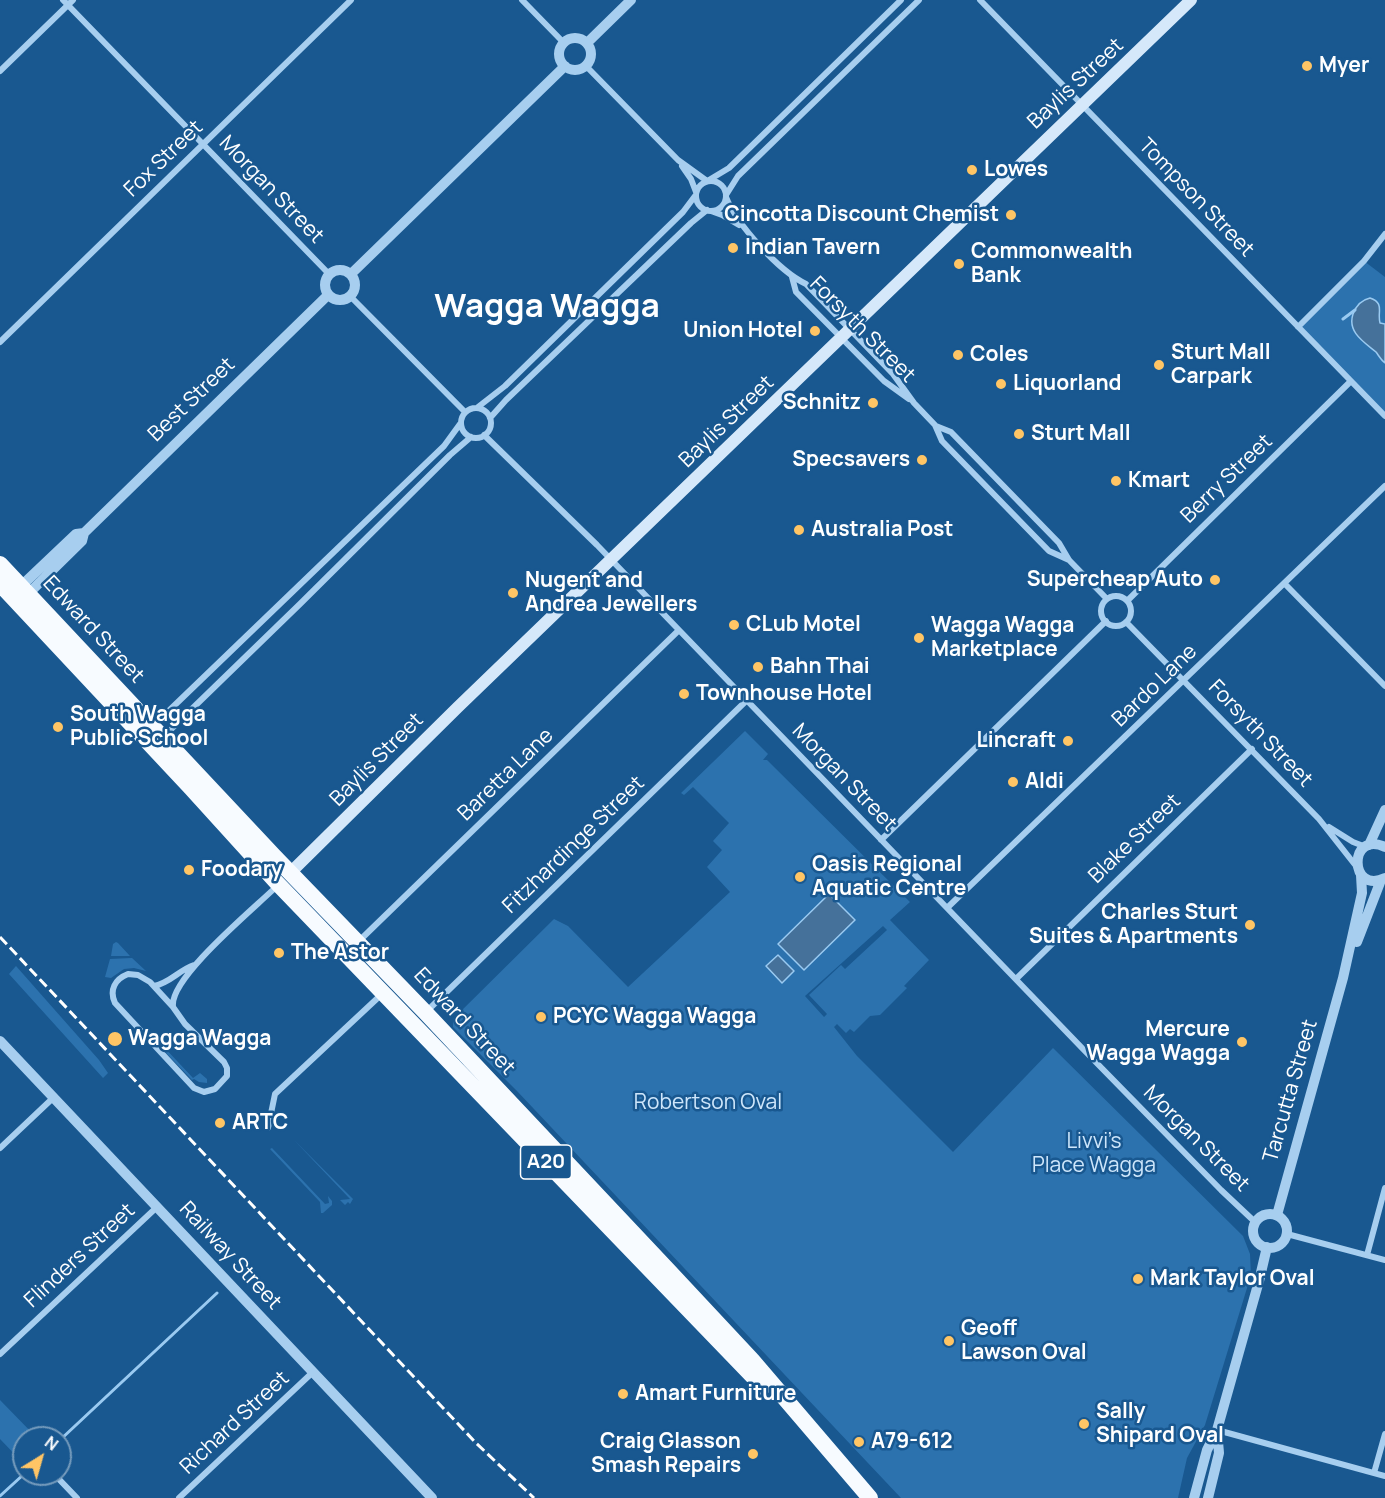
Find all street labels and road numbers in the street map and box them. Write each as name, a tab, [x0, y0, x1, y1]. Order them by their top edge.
street label: Baylis Street	[1023, 33, 1129, 135]
street label: Fox Street	[119, 115, 209, 203]
street label: Morgan Street	[213, 131, 329, 249]
street label: Tompson Street	[1133, 133, 1259, 263]
street label: Forsyth Street	[804, 272, 920, 388]
street label: Best Street	[144, 353, 240, 447]
street label: Baylis Street	[674, 371, 780, 473]
street label: Berry Street	[1176, 429, 1278, 529]
street label: Edward Street	[37, 571, 149, 689]
street label: Bardo Lane	[1107, 639, 1203, 733]
street label: Forsyth Street	[1203, 675, 1317, 793]
street label: Baylis Street	[325, 708, 429, 812]
street label: Morgan Street	[786, 719, 902, 837]
street label: Baretta Lane	[453, 723, 559, 827]
street label: Fitzhardinge Street	[498, 771, 650, 919]
street label: Blake Street	[1084, 789, 1186, 889]
street label: Edward Street	[408, 963, 520, 1081]
street label: Tarcutta Street	[1259, 1017, 1323, 1165]
street label: Morgan Street	[1138, 1081, 1254, 1197]
road number: A20	[520, 1145, 572, 1179]
street label: Railway Street	[174, 1197, 286, 1315]
street label: Flinders Street	[20, 1199, 140, 1313]
street label: Richard Street	[175, 1366, 295, 1480]

